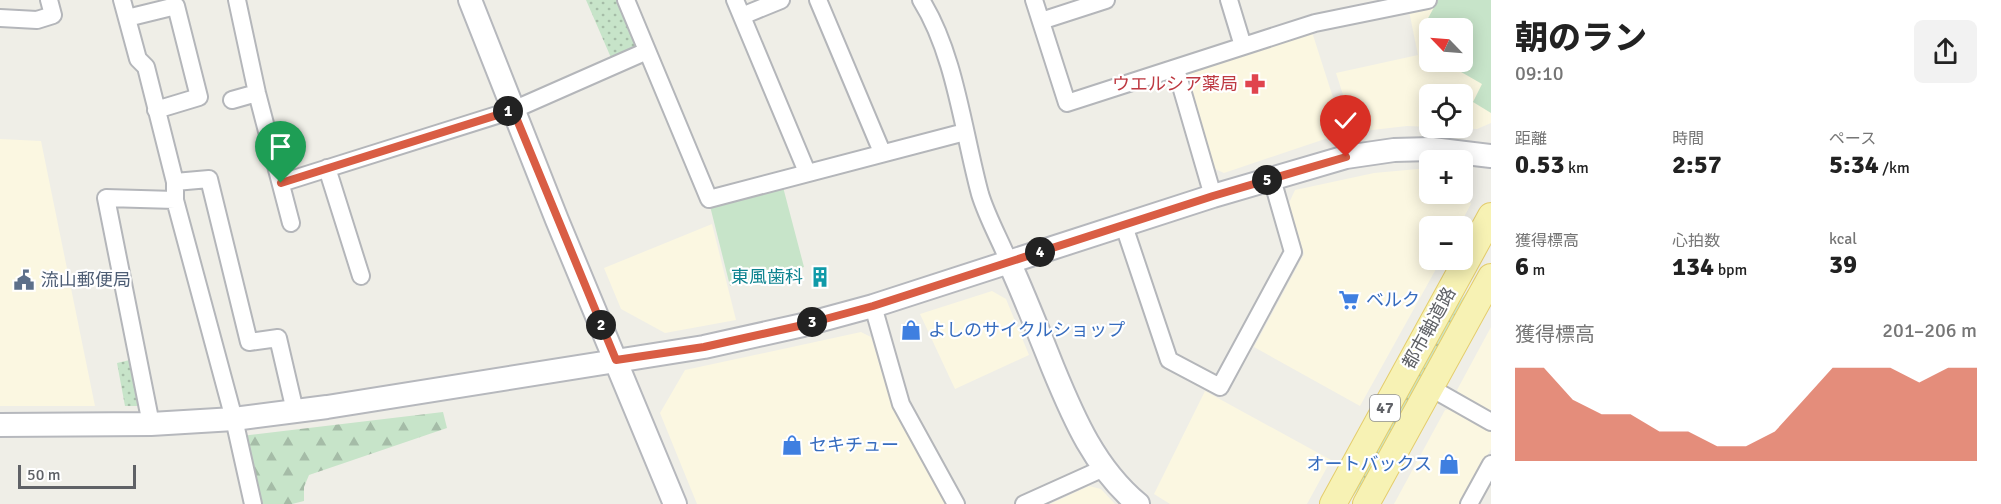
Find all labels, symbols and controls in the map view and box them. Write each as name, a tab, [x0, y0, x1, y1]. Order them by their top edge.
north arrow	[1419, 18, 1473, 72]
map controls	[1419, 18, 1473, 270]
text: 朝のラン	[1515, 18, 1647, 59]
button: share	[1914, 20, 1977, 83]
text: 09:10	[1515, 61, 1564, 86]
pharmacy icon: ウエルシア薬局	[1243, 72, 1267, 96]
place label: ウエルシア薬局	[1112, 73, 1238, 95]
button: locate	[1419, 84, 1473, 138]
pin	[1320, 95, 1371, 157]
pin: 1	[493, 96, 523, 126]
text: 1	[504, 101, 512, 121]
icon: check	[1329, 104, 1362, 137]
pin	[255, 121, 306, 183]
text: 距離	[1515, 129, 1547, 149]
text: 時間	[1672, 129, 1704, 149]
text: ペース	[1829, 129, 1876, 149]
icon: arrive	[264, 130, 297, 163]
text: 0.53	[1515, 149, 1565, 181]
text: 2:57	[1672, 149, 1722, 181]
text: 5:34	[1829, 149, 1879, 181]
button: +	[1419, 150, 1473, 204]
text: km	[1565, 158, 1589, 178]
text: /km	[1879, 158, 1910, 178]
pin: 5	[1252, 165, 1282, 195]
text: 5	[1263, 170, 1271, 190]
button: −	[1419, 216, 1473, 270]
text: kcal	[1829, 229, 1857, 249]
text: 獲得標高	[1515, 231, 1579, 251]
text: 心拍数	[1672, 231, 1720, 251]
pin: 4	[1025, 237, 1055, 267]
text: 4	[1036, 242, 1044, 262]
text: 39	[1829, 249, 1857, 281]
text: 6	[1515, 251, 1529, 283]
text: 134	[1672, 251, 1714, 283]
text: m	[1529, 260, 1545, 280]
text: bpm	[1714, 260, 1747, 280]
building icon: 東風歯科	[808, 265, 832, 289]
place label: 東風歯科	[731, 266, 803, 288]
public building icon: 流山郵便局	[12, 268, 36, 292]
place label: 流山郵便局	[41, 269, 131, 291]
street label: 都市軸道路	[1398, 283, 1460, 373]
supermarket icon: ベルク	[1337, 288, 1361, 312]
place label: ベルク	[1366, 289, 1420, 311]
pin: 3	[797, 307, 827, 337]
pin: 2	[586, 310, 616, 340]
text: 3	[808, 312, 816, 332]
text: 2	[597, 315, 605, 335]
shop icon: よしのサイクルショップ	[899, 318, 923, 342]
text: 201–206 m	[1882, 318, 1977, 343]
place label: よしのサイクルショップ	[928, 319, 1125, 341]
text: 獲得標高	[1515, 322, 1595, 347]
road number: 47	[1370, 395, 1400, 421]
shop icon: セキチュー	[780, 433, 804, 457]
place label: セキチュー	[809, 434, 899, 456]
shop icon: オートバックス	[1437, 452, 1461, 476]
place label: オートバックス	[1307, 453, 1432, 475]
scale bar	[18, 462, 136, 490]
text: 50 m	[27, 465, 61, 485]

